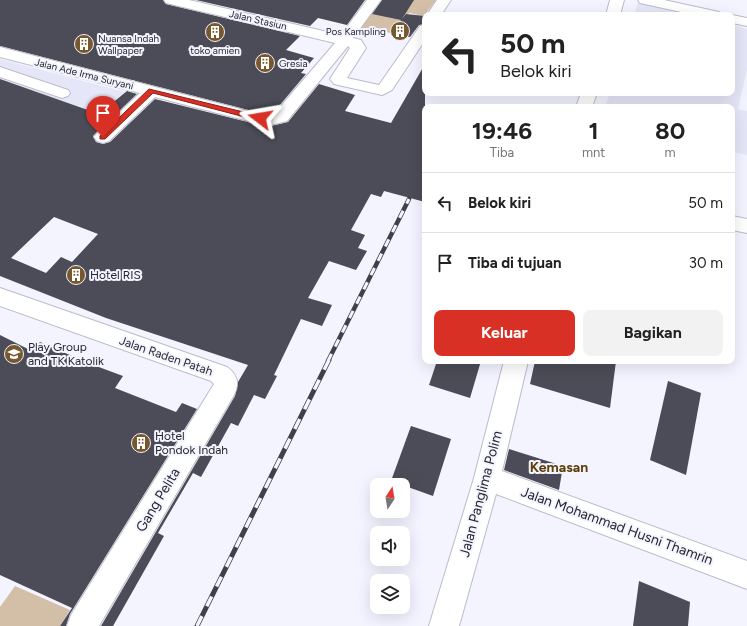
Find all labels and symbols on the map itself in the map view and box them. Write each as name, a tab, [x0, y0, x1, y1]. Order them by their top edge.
street label: Jalan Stasiun	[228, 7, 288, 33]
building icon: Pos Kampling	[389, 20, 411, 42]
building icon: toko amien	[204, 21, 226, 43]
place label: Pos Kampling	[326, 25, 386, 38]
place label: Nuansa Indah Wallpaper	[98, 32, 159, 57]
building icon: Nuansa Indah Wallpaper	[73, 33, 95, 55]
place label: toko amien	[190, 44, 240, 57]
building icon: Gresia	[254, 52, 276, 74]
street label: Jalan Ade Irma Suryani	[33, 55, 135, 93]
place label: Gresia	[279, 57, 308, 70]
pin	[86, 96, 120, 137]
position arrow	[239, 97, 281, 139]
building icon: Hotel RIS	[65, 264, 87, 286]
place label: Hotel RIS	[90, 268, 141, 282]
street label: Jalan Raden Patah	[117, 333, 215, 379]
place label: Play Group and TK Katolik	[28, 340, 104, 368]
school or university icon: Play Group and TK Katolik	[3, 343, 25, 365]
place label: Hotel Pondok Indah	[155, 429, 228, 457]
street label: Jalan Panglima Polim	[456, 429, 506, 559]
building icon: Hotel Pondok Indah	[130, 432, 152, 454]
district label: Kemasan	[530, 459, 588, 476]
street label: Gang Pelita	[132, 465, 184, 535]
north arrow	[370, 478, 410, 518]
street label: Jalan Mohammad Husni Thamrin	[519, 483, 716, 569]

